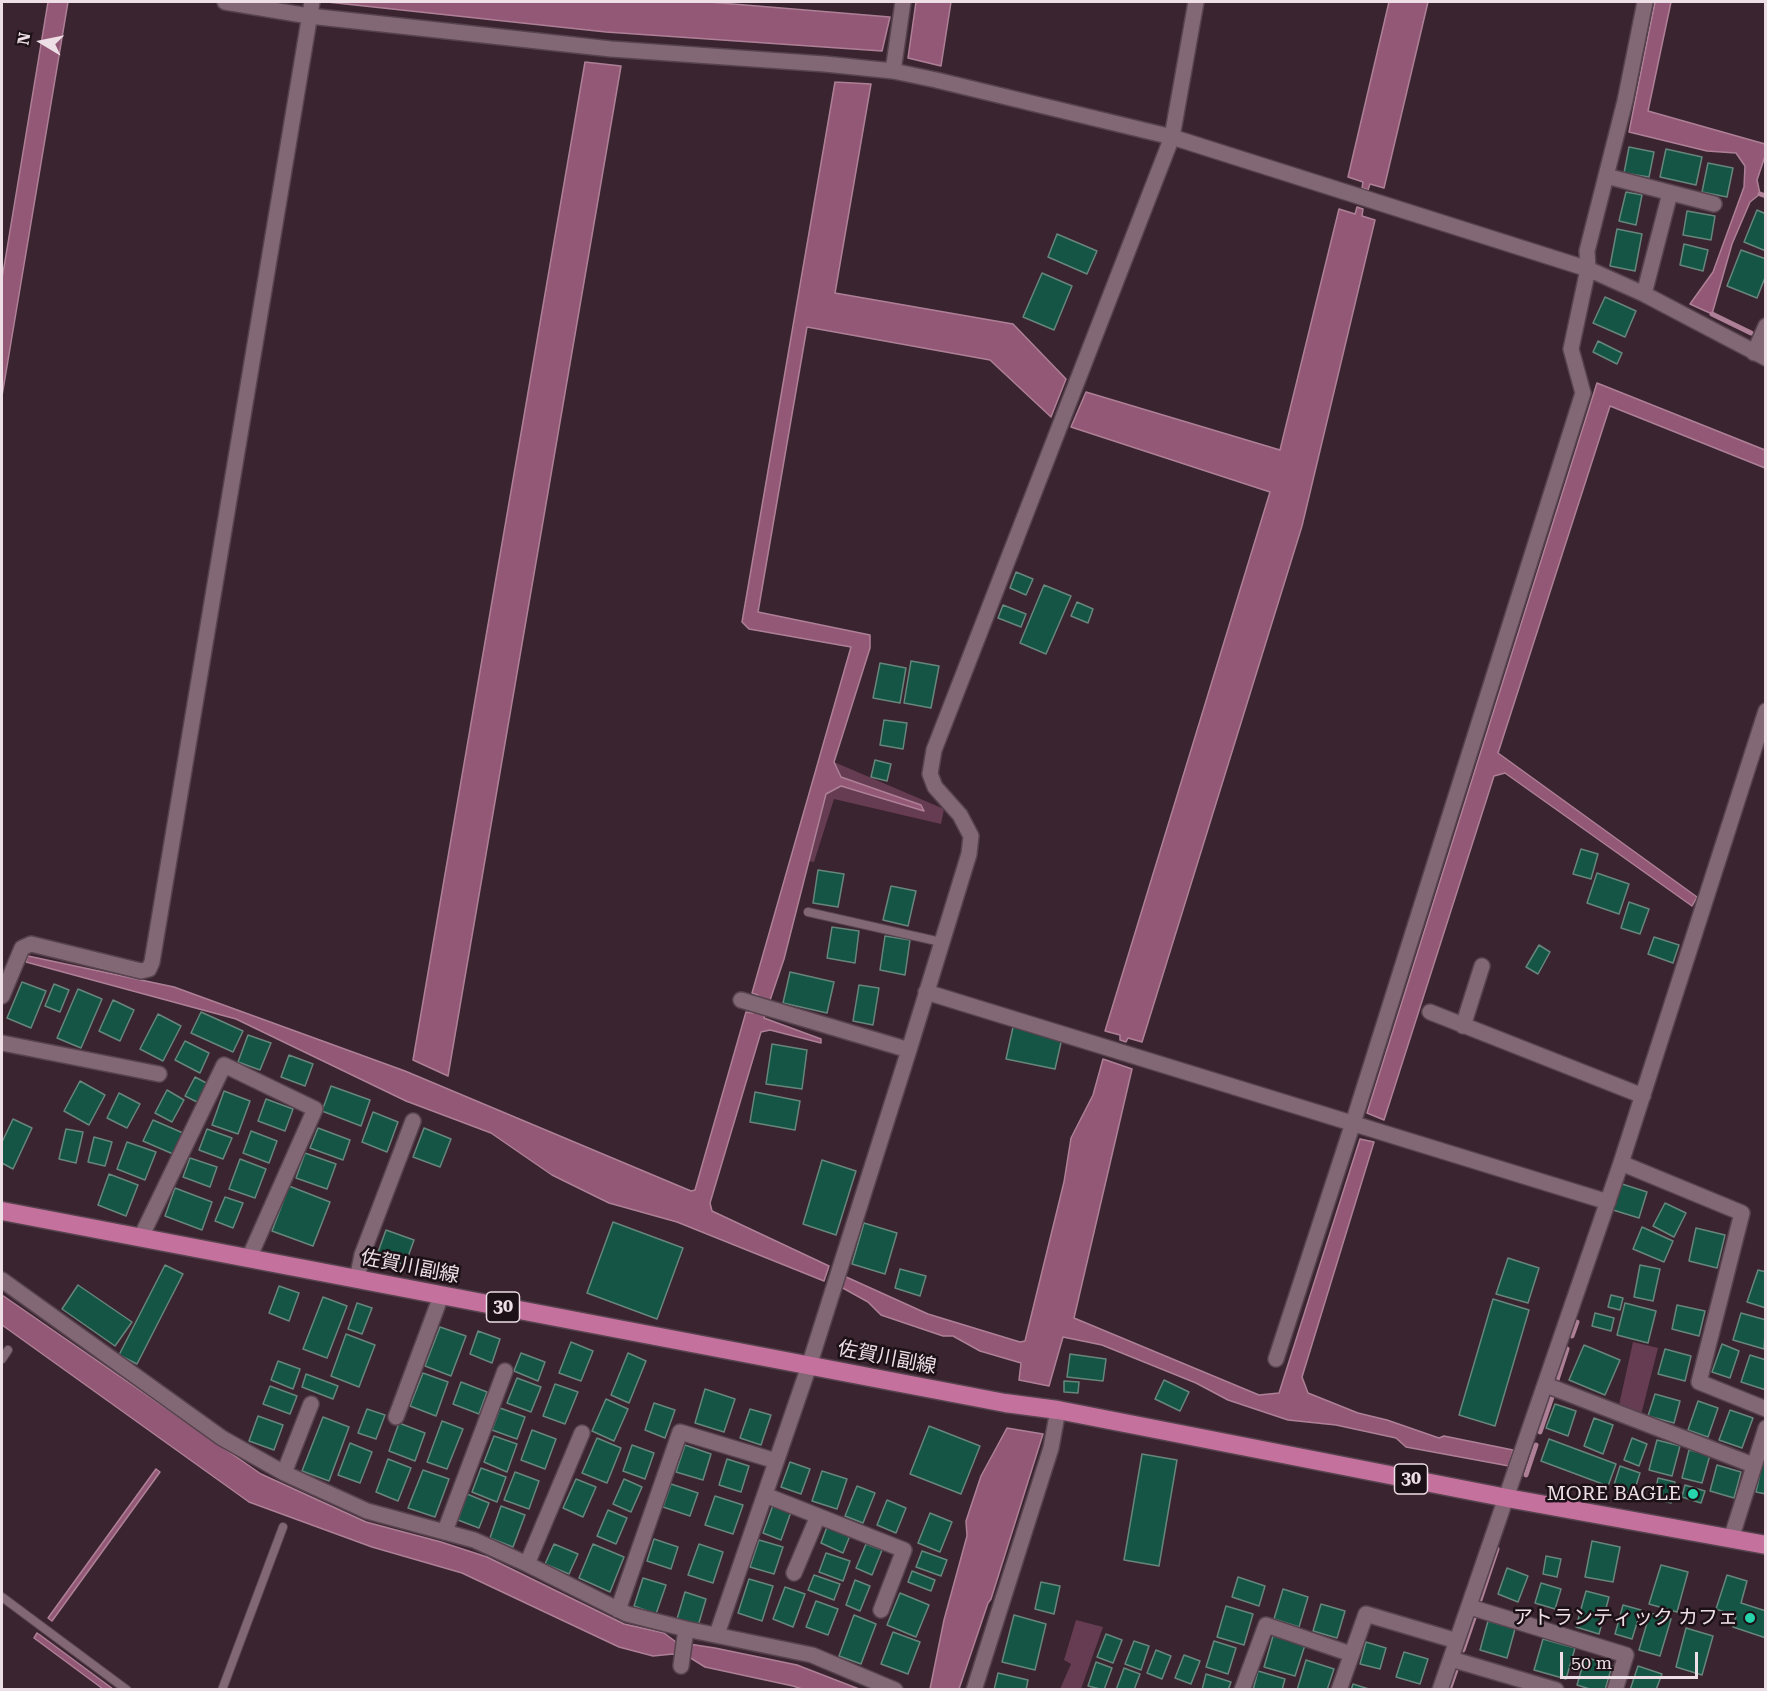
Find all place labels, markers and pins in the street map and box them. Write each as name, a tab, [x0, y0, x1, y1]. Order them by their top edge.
place label: MORE BAGLE	[1547, 1482, 1681, 1506]
marker: MORE BAGLE	[1686, 1487, 1700, 1501]
place label: アトランティック カフェ	[1513, 1606, 1738, 1630]
marker: アトランティック カフェ	[1743, 1611, 1757, 1625]

